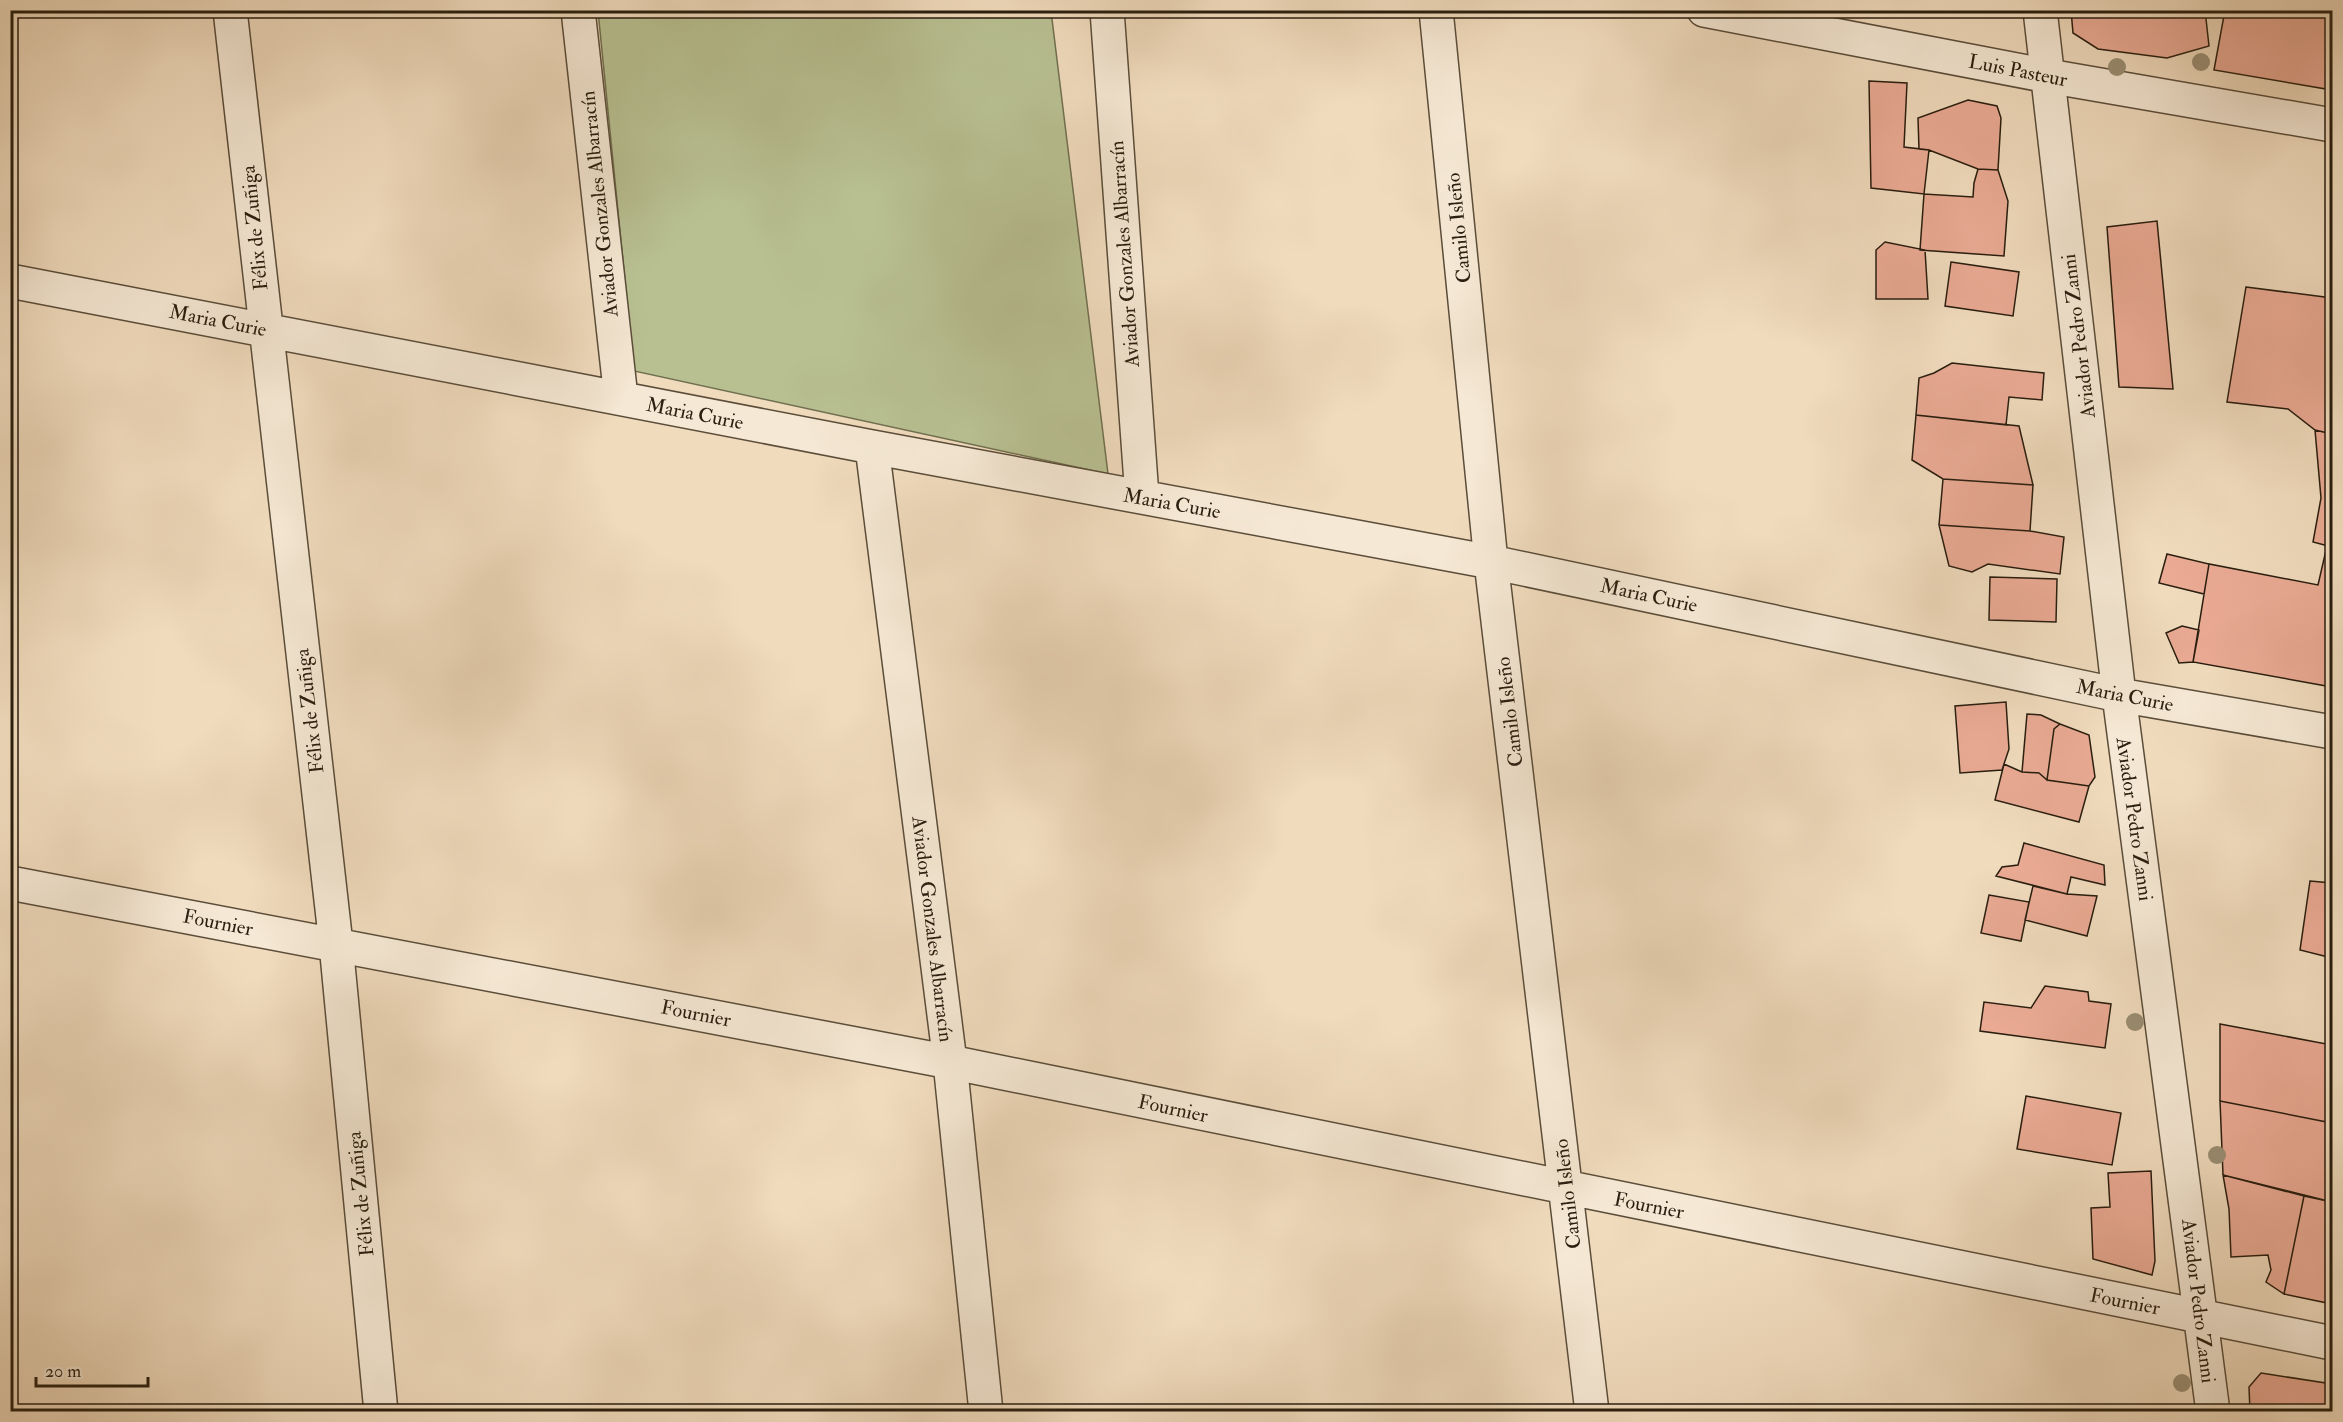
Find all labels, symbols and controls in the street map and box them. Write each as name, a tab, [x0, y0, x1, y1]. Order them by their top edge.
street label: Luis Pasteur	[1966, 49, 2070, 92]
street label: Aviador Gonzales Albarracín	[575, 90, 624, 319]
street label: Aviador Gonzales Albarracín	[1104, 140, 1145, 369]
street label: Félix de Zuñiga	[235, 164, 273, 292]
street label: Camilo Isleño	[1440, 172, 1477, 284]
street label: Aviador Pedro Zanni	[2056, 252, 2101, 420]
street label: Maria Curie	[167, 299, 269, 342]
street label: Maria Curie	[644, 392, 746, 435]
street label: Maria Curie	[1121, 483, 1223, 524]
street label: Maria Curie	[1598, 573, 1700, 618]
street label: Félix de Zuñiga	[289, 646, 330, 775]
street label: Camilo Isleño	[1490, 655, 1529, 768]
street label: Maria Curie	[2074, 674, 2176, 717]
street label: Aviador Pedro Zanni	[2110, 734, 2158, 903]
street label: Aviador Gonzales Albarracín	[906, 814, 959, 1043]
street label: Fournier	[181, 903, 256, 942]
street label: Fournier	[659, 994, 734, 1033]
street label: Fournier	[1136, 1089, 1211, 1128]
street label: Félix de Zuñiga	[341, 1130, 379, 1258]
street label: Camilo Isleño	[1548, 1137, 1587, 1250]
street label: Fournier	[1612, 1186, 1687, 1225]
street label: Aviador Pedro Zanni	[2176, 1217, 2221, 1385]
street label: Fournier	[2088, 1282, 2163, 1321]
scale bar	[36, 1350, 148, 1388]
text: 20 m	[45, 1360, 81, 1383]

